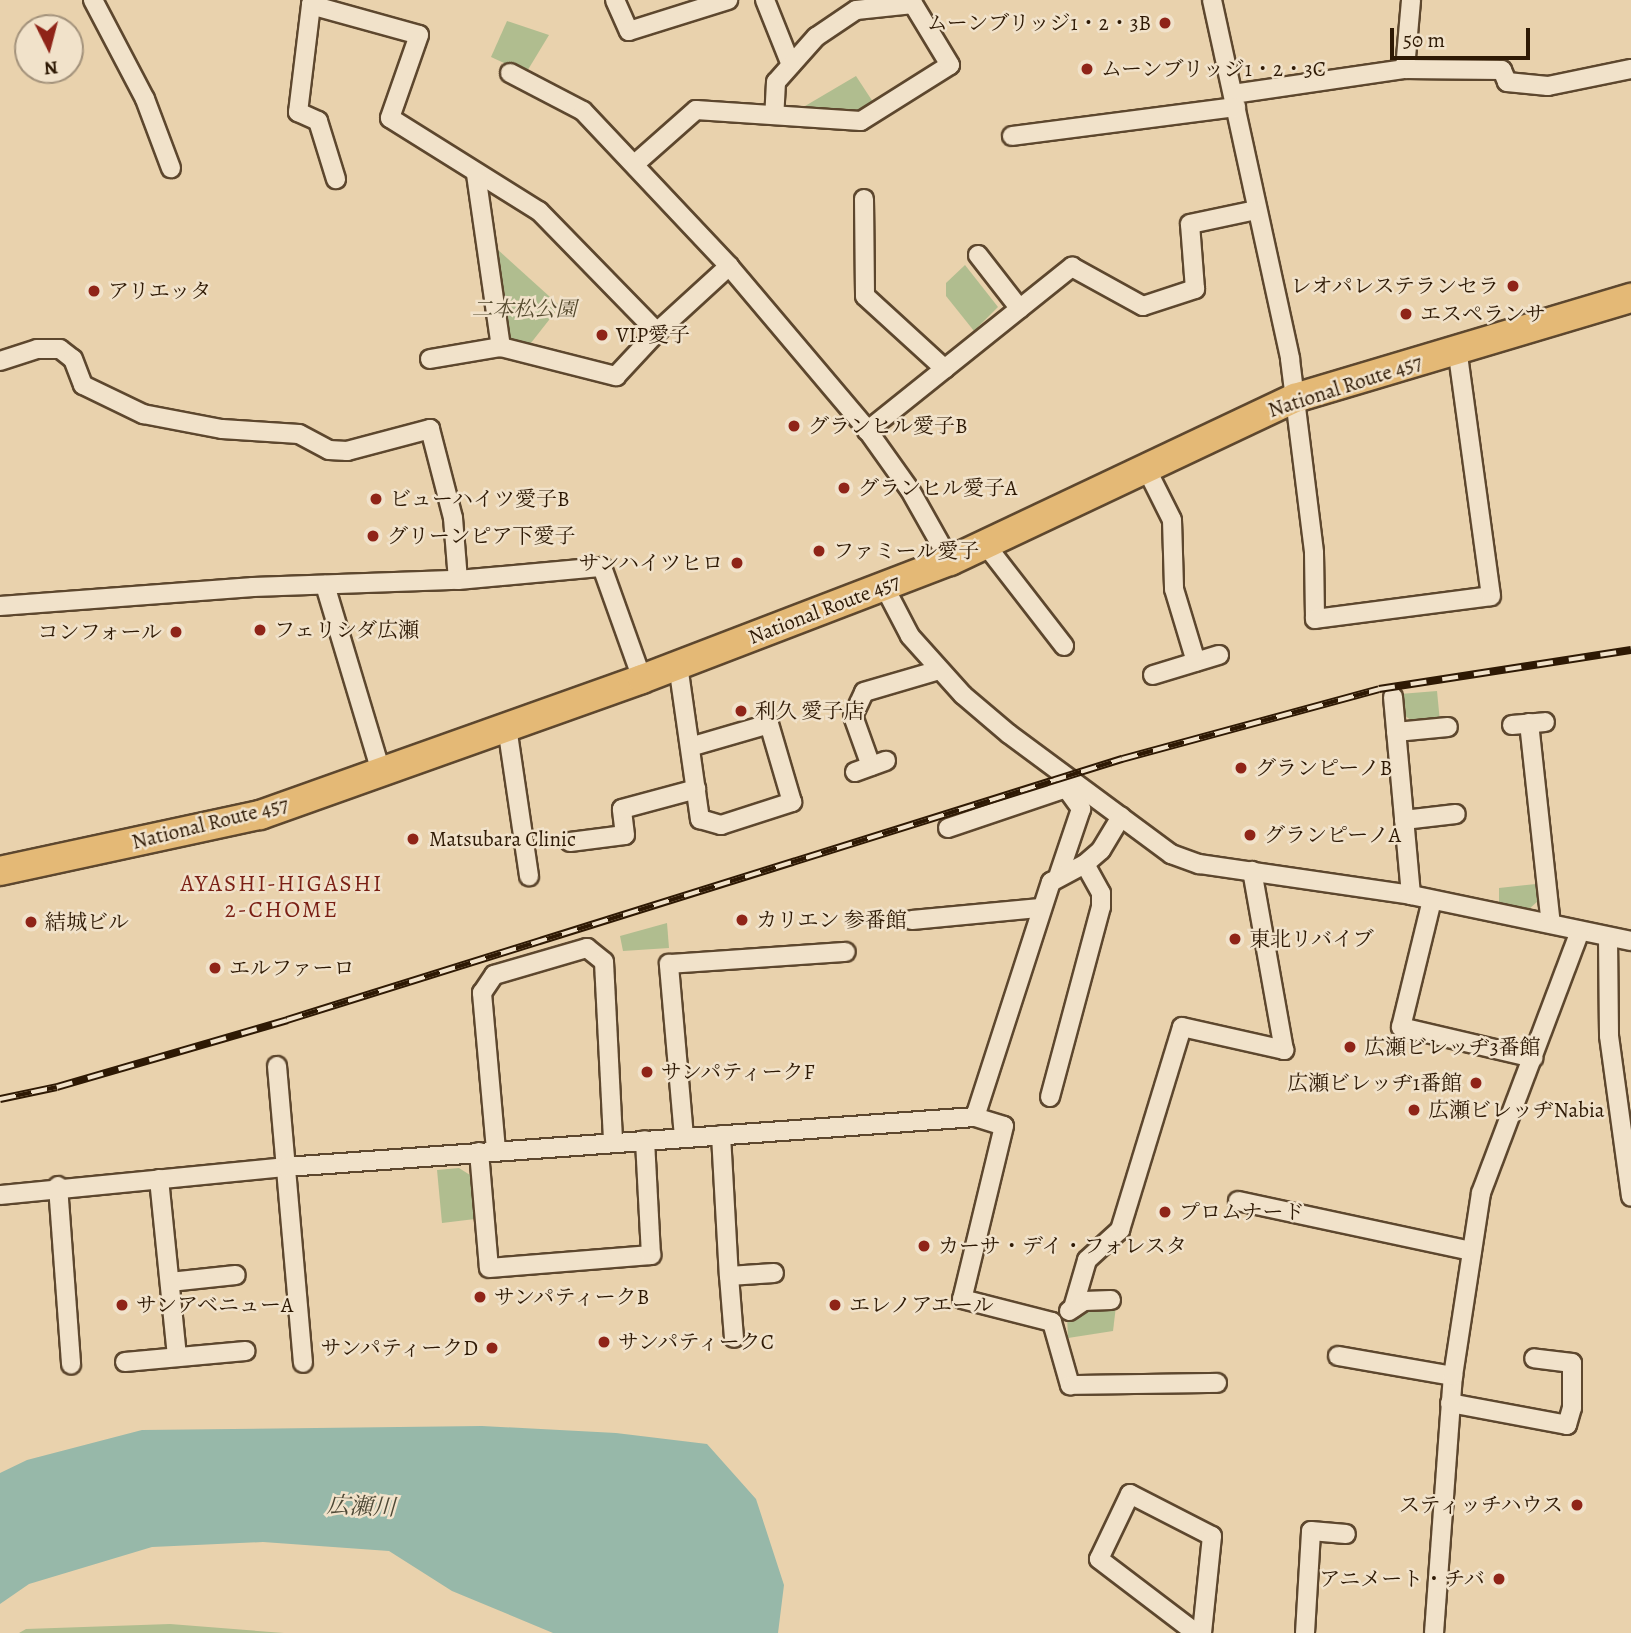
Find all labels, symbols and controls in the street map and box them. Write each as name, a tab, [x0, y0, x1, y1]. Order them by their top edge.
place label: ムーンブリッジ1・2・3B	[925, 10, 1151, 36]
north arrow	[14, 14, 84, 84]
scale bar	[1393, 14, 1533, 58]
marker: ムーンブリッジ1・2・3B	[1157, 15, 1173, 31]
text: 50 m	[1403, 26, 1445, 54]
text: N	[43, 54, 59, 82]
place label: ムーンブリッジ1・2・3C	[1101, 56, 1328, 82]
marker: ムーンブリッジ1・2・3C	[1079, 61, 1095, 77]
place label: レオパレステランセラ	[1289, 273, 1499, 299]
place label: アリエッタ	[108, 278, 213, 304]
marker: レオパレステランセラ	[1505, 278, 1521, 294]
marker: アリエッタ	[86, 283, 102, 299]
park label: 二本松公園	[472, 296, 576, 322]
place label: エスペランサ	[1420, 301, 1546, 327]
marker: エスペランサ	[1398, 306, 1414, 322]
place label: VIP愛子	[616, 322, 690, 348]
marker: VIP愛子	[594, 327, 610, 343]
street label: National Route 457	[1265, 349, 1425, 423]
place label: グランヒル愛子B	[808, 413, 968, 439]
marker: グランヒル愛子B	[786, 418, 802, 434]
place label: グランヒル愛子A	[858, 475, 1017, 501]
marker: グランヒル愛子A	[836, 480, 852, 496]
place label: ビューハイツ愛子B	[390, 486, 571, 512]
marker: ビューハイツ愛子B	[368, 491, 384, 507]
place label: グリーンピア下愛子	[387, 523, 576, 549]
marker: グリーンピア下愛子	[365, 528, 381, 544]
place label: ファミール愛子	[833, 538, 980, 564]
marker: ファミール愛子	[811, 543, 827, 559]
place label: サンハイツヒロ	[576, 550, 723, 576]
marker: サンハイツヒロ	[729, 555, 745, 571]
street label: National Route 457	[745, 569, 903, 649]
place label: フェリシダ広瀬	[274, 617, 421, 643]
place label: コンフォール	[36, 619, 162, 645]
marker: フェリシダ広瀬	[252, 622, 268, 638]
marker: コンフォール	[168, 624, 184, 640]
place label: 利久 愛子店	[755, 698, 864, 724]
marker: 利久 愛子店	[733, 703, 749, 719]
place label: グランピーノB	[1255, 755, 1393, 781]
marker: グランピーノB	[1233, 760, 1249, 776]
street label: National Route 457	[129, 791, 291, 855]
place label: グランピーノA	[1264, 822, 1401, 848]
place label: Matsubara Clinic	[429, 826, 576, 852]
marker: グランピーノA	[1242, 827, 1258, 843]
marker: Matsubara Clinic	[403, 829, 423, 849]
district label: AYASHI-HIGASHI 2-CHOME	[182, 870, 382, 924]
place label: カリエン 参番館	[756, 907, 907, 933]
place label: 結城ビル	[45, 909, 129, 935]
marker: カリエン 参番館	[734, 912, 750, 928]
marker: 結城ビル	[23, 914, 39, 930]
place label: 東北リバイブ	[1249, 926, 1375, 952]
marker: 東北リバイブ	[1227, 931, 1243, 947]
place label: エルファーロ	[229, 955, 355, 981]
marker: エルファーロ	[207, 960, 223, 976]
place label: 広瀬ビレッヂ3番館	[1364, 1034, 1541, 1060]
marker: 広瀬ビレッヂ3番館	[1342, 1039, 1358, 1055]
place label: サンパティークF	[661, 1059, 819, 1085]
marker: サンパティークF	[639, 1064, 655, 1080]
place label: 広瀬ビレッヂ1番館	[1287, 1070, 1462, 1096]
marker: 広瀬ビレッヂ1番館	[1468, 1075, 1484, 1091]
place label: 広瀬ビレッヂNabia	[1428, 1097, 1605, 1123]
marker: 広瀬ビレッヂNabia	[1406, 1102, 1422, 1118]
place label: プロムナード	[1179, 1199, 1305, 1225]
marker: プロムナード	[1157, 1204, 1173, 1220]
place label: カーサ・デイ・フォレスタ	[938, 1233, 1190, 1259]
marker: カーサ・デイ・フォレスタ	[916, 1238, 932, 1254]
place label: サンパティークB	[494, 1284, 654, 1310]
marker: サンパティークB	[472, 1289, 488, 1305]
place label: サンアベニューA	[136, 1292, 295, 1318]
place label: エレノアエール	[849, 1292, 996, 1318]
marker: サンアベニューA	[114, 1297, 130, 1313]
marker: エレノアエール	[827, 1297, 843, 1313]
place label: サンパティークC	[618, 1329, 778, 1355]
marker: サンパティークC	[596, 1334, 612, 1350]
place label: サンパティークD	[316, 1335, 478, 1361]
marker: サンパティークD	[484, 1340, 500, 1356]
water label: 広瀬川	[326, 1492, 396, 1522]
place label: スティッチハウス	[1395, 1492, 1563, 1518]
marker: スティッチハウス	[1569, 1497, 1585, 1513]
place label: アニメート・チバ	[1317, 1566, 1485, 1592]
marker: アニメート・チバ	[1491, 1571, 1507, 1587]

